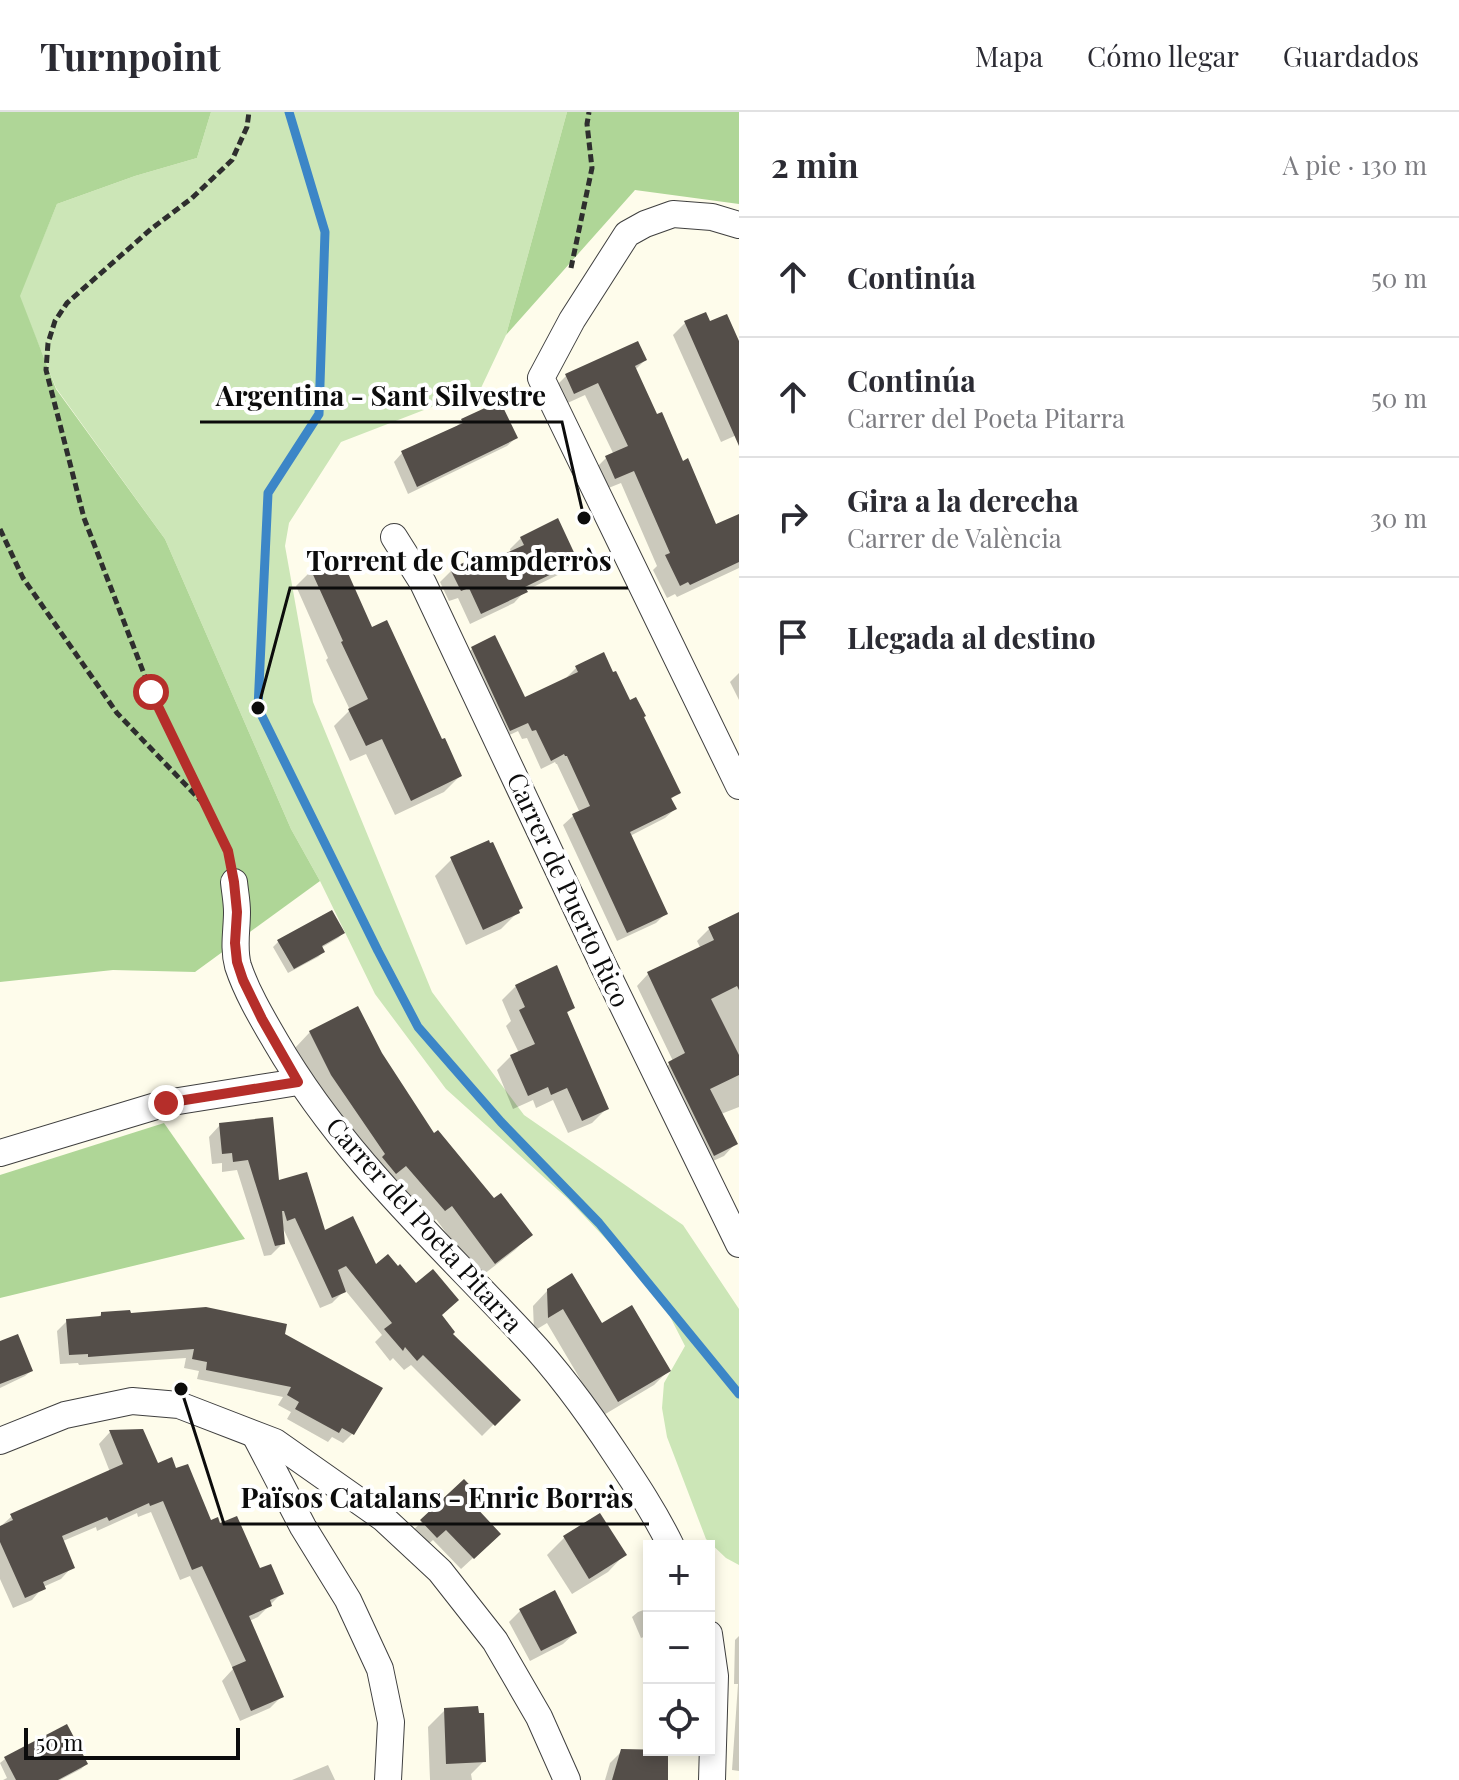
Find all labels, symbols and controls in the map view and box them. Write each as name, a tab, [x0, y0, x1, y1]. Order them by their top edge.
text: Turnpoint	[40, 30, 221, 81]
text: Mapa	[975, 37, 1043, 74]
text: Cómo llegar	[1087, 37, 1239, 74]
text: Guardados	[1283, 37, 1419, 74]
text: 2 min	[771, 141, 859, 187]
text: A pie · 130 m	[1282, 147, 1427, 182]
icon: ahead	[771, 255, 815, 299]
text: Continúa	[847, 257, 976, 297]
text: 50 m	[1371, 260, 1427, 295]
text: Continúa	[847, 360, 976, 400]
callout: Argentina - Sant Silvestre	[200, 370, 562, 422]
icon: ahead	[771, 375, 815, 419]
text: Argentina - Sant Silvestre	[215, 376, 546, 413]
text: 50 m	[1371, 380, 1427, 415]
text: Carrer del Poeta Pitarra	[847, 400, 1125, 435]
text: Gira a la derecha	[847, 480, 1079, 520]
icon: right	[771, 495, 815, 539]
text: 30 m	[1370, 500, 1427, 535]
text: Carrer de València	[847, 520, 1062, 555]
callout: Torrent de Campderròs	[290, 536, 628, 588]
text: Torrent de Campderròs	[306, 541, 612, 578]
icon: arrive	[771, 615, 815, 659]
text: Llegada al destino	[847, 617, 1096, 657]
route start	[133, 674, 169, 710]
street label: Carrer de Puerto Rico	[500, 766, 639, 1012]
route end	[148, 1085, 184, 1121]
street label: Carrer del Poeta Pitarra	[319, 1109, 531, 1339]
callout: Països Catalans - Enric Borràs	[224, 1472, 649, 1524]
text: Països Catalans - Enric Borràs	[240, 1478, 634, 1515]
map controls	[643, 1540, 715, 1756]
button: +	[643, 1540, 715, 1612]
button: −	[643, 1612, 715, 1684]
button: locate	[643, 1684, 715, 1756]
scale bar	[24, 1724, 240, 1760]
text: 50 m	[36, 1727, 83, 1757]

